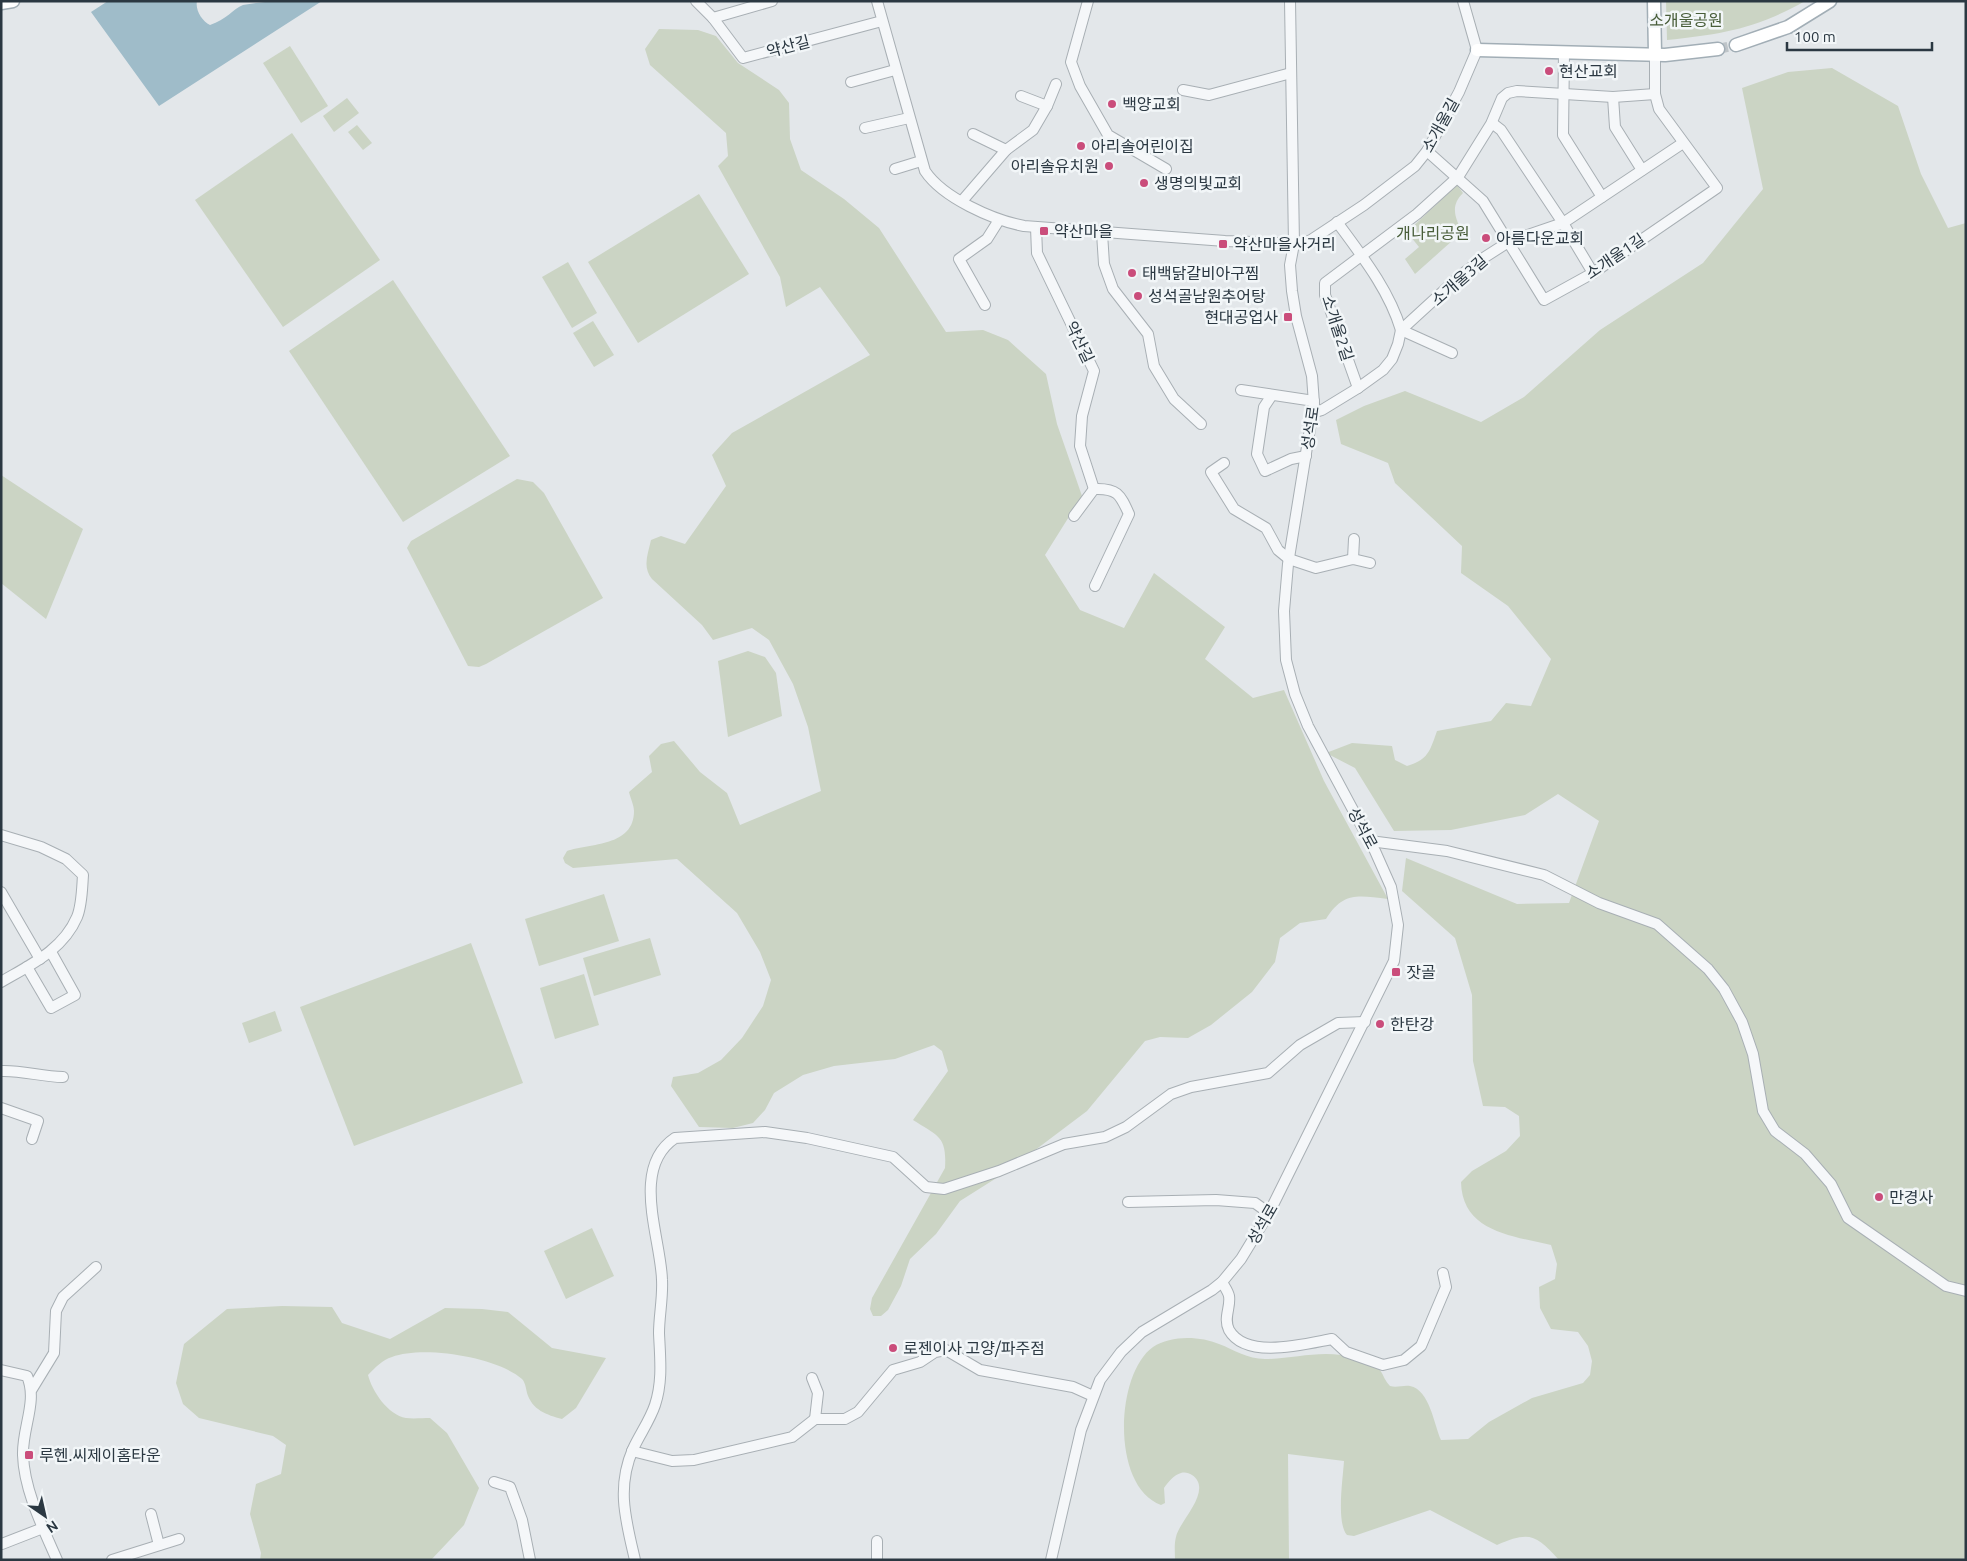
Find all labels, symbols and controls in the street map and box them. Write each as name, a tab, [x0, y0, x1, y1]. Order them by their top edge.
park label: 소개울공원	[1649, 11, 1723, 29]
scale bar	[1787, 20, 1932, 52]
text: 100 m	[1794, 28, 1836, 45]
street label: 약산길	[764, 32, 812, 60]
place label: 현산교회	[1559, 62, 1618, 80]
marker: 현산교회	[1543, 65, 1555, 77]
place label: 백양교회	[1122, 95, 1181, 113]
street label: 소개울길	[1418, 95, 1462, 155]
marker: 백양교회	[1106, 98, 1118, 110]
place label: 아리솔어린이집	[1091, 137, 1194, 155]
marker: 아리솔어린이집	[1075, 140, 1087, 152]
place label: 아리솔유치원	[1011, 157, 1099, 175]
marker: 아리솔유치원	[1103, 160, 1115, 172]
place label: 생명의빛교회	[1154, 174, 1242, 192]
marker: 생명의빛교회	[1138, 177, 1150, 189]
place label: 약산마을	[1054, 222, 1113, 240]
park label: 개나리공원	[1396, 224, 1470, 242]
marker: 약산마을	[1038, 225, 1050, 237]
place label: 아름다운교회	[1496, 229, 1584, 247]
street label: 소개울1길	[1582, 230, 1648, 282]
marker: 아름다운교회	[1480, 232, 1492, 244]
place label: 약산마을사거리	[1233, 235, 1336, 253]
marker: 약산마을사거리	[1217, 238, 1229, 250]
street label: 소개울3길	[1427, 251, 1491, 309]
place label: 태백닭갈비아구찜	[1142, 264, 1260, 282]
marker: 태백닭갈비아구찜	[1126, 267, 1138, 279]
place label: 성석골남원추어탕	[1148, 287, 1266, 305]
marker: 성석골남원추어탕	[1132, 290, 1144, 302]
street label: 소개울2길	[1319, 293, 1357, 363]
place label: 현대공업사	[1204, 308, 1278, 326]
marker: 현대공업사	[1282, 311, 1294, 323]
street label: 약산길	[1062, 318, 1098, 366]
street label: 성석로	[1298, 405, 1322, 451]
street label: 성석로	[1345, 804, 1381, 852]
place label: 잣골	[1406, 963, 1436, 981]
marker: 잣골	[1390, 966, 1402, 978]
place label: 한탄강	[1390, 1015, 1434, 1033]
marker: 한탄강	[1374, 1018, 1386, 1030]
place label: 만경사	[1889, 1188, 1933, 1206]
marker: 만경사	[1873, 1191, 1885, 1203]
street label: 성석로	[1243, 1200, 1281, 1248]
place label: 로젠이사 고양/파주점	[903, 1339, 1045, 1357]
marker: 로젠이사 고양/파주점	[887, 1342, 899, 1354]
place label: 루헨.씨제이홈타운	[39, 1446, 161, 1464]
marker: 루헨.씨제이홈타운	[23, 1449, 35, 1461]
north arrow	[20, 1491, 70, 1541]
text: N	[43, 1517, 61, 1536]

